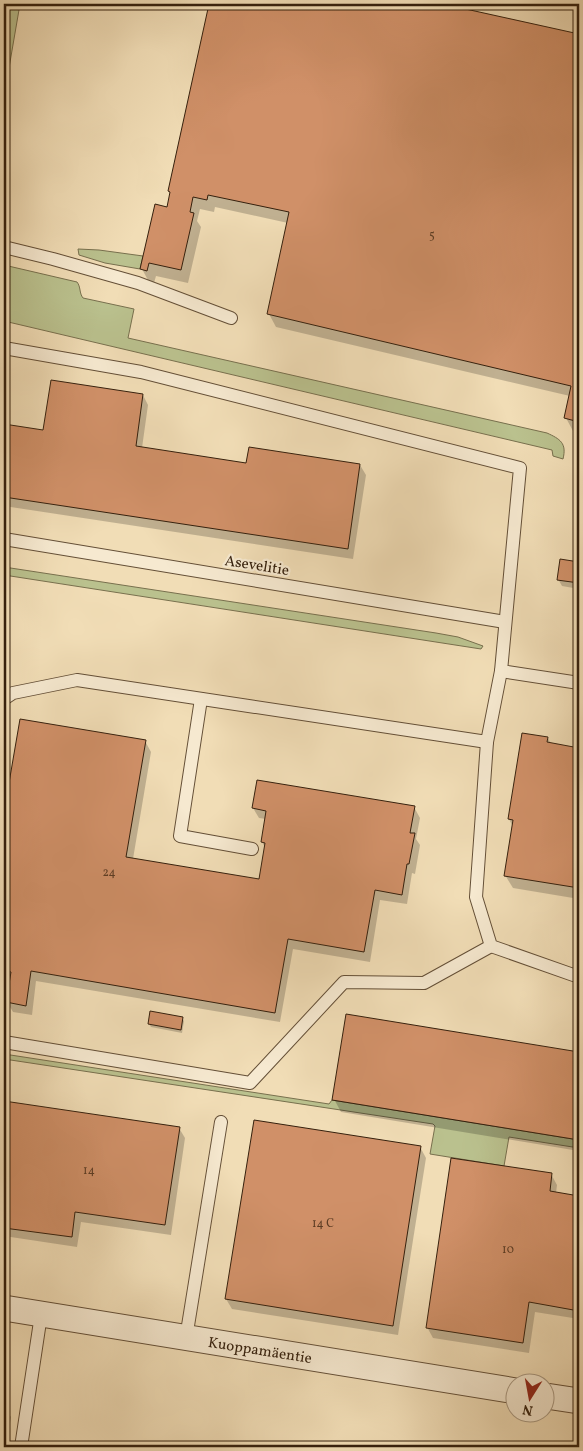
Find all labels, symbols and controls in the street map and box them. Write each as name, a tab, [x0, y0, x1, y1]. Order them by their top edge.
house number: 5	[429, 228, 435, 244]
street label: Asevelitie	[223, 551, 290, 582]
house number: 24	[102, 865, 116, 881]
house number: 14	[83, 1163, 95, 1179]
house number: 14 C	[312, 1216, 334, 1232]
house number: 10	[502, 1242, 514, 1258]
street label: Kuoppamäentie	[206, 1333, 313, 1370]
north arrow	[506, 1374, 556, 1424]
text: N	[521, 1399, 535, 1420]

